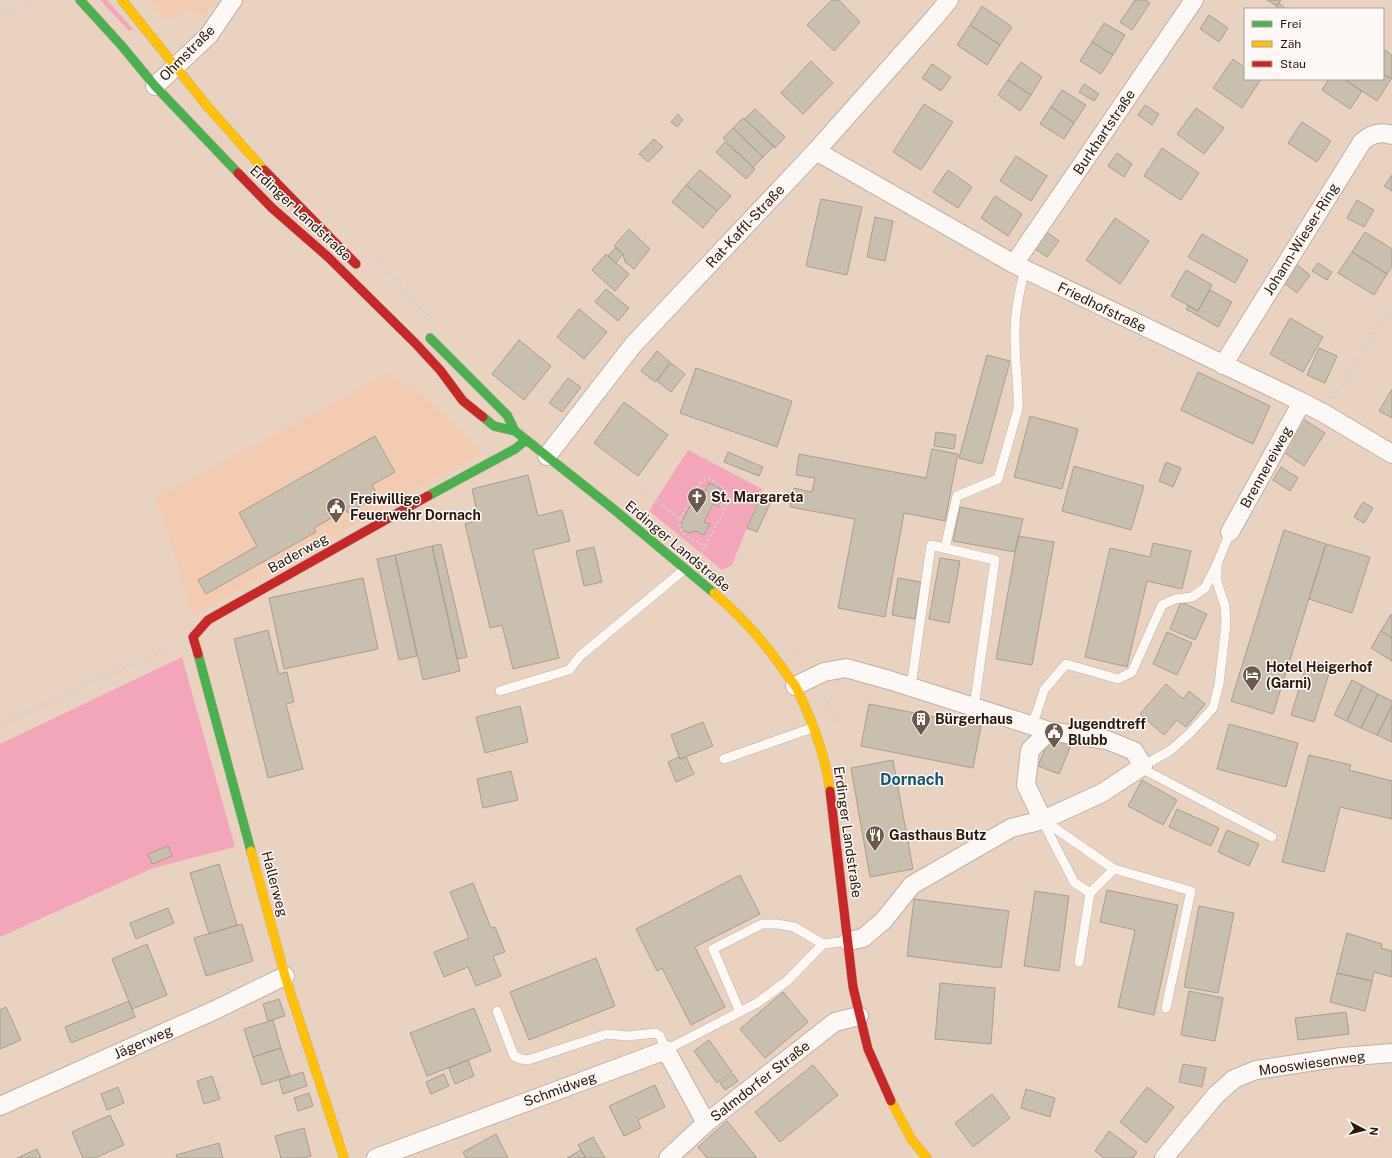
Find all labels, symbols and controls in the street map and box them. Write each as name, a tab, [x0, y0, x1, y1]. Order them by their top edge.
legend	[1244, 8, 1384, 80]
text: Frei	[1280, 17, 1302, 31]
street label: Ohmstraße	[156, 22, 218, 84]
text: Zäh	[1280, 37, 1301, 51]
text: Stau	[1280, 57, 1306, 71]
street label: Burkhartstraße	[1070, 86, 1138, 177]
street label: Erdinger Landstraße	[247, 162, 355, 264]
street label: Johann-Wieser-Ring	[1260, 180, 1342, 298]
street label: Rat-Kaffl-Straße	[703, 181, 788, 271]
street label: Friedhofstraße	[1055, 279, 1149, 335]
street label: Brennereiweg	[1237, 423, 1295, 511]
church icon: St. Margareta	[686, 486, 708, 514]
place label: St. Margareta	[711, 489, 804, 505]
place label: Freiwillige Feuerwehr Dornach	[350, 491, 481, 523]
public building icon: Freiwillige Feuerwehr Dornach	[325, 496, 347, 524]
street label: Erdinger Landstraße	[622, 497, 734, 595]
street label: Baderweg	[265, 530, 331, 576]
place label: Hotel Heigerhof (Garni)	[1266, 659, 1373, 691]
hotel icon: Hotel Heigerhof (Garni)	[1241, 664, 1263, 692]
building icon: Bürgerhaus	[910, 708, 932, 736]
place label: Bürgerhaus	[935, 711, 1013, 727]
place label: Jugendtreff Blubb	[1068, 716, 1146, 748]
public building icon: Jugendtreff Blubb	[1043, 721, 1065, 749]
street label: Erdinger Landstraße	[831, 765, 865, 899]
district label: Dornach	[880, 770, 944, 789]
restaurant icon: Gasthaus Butz	[864, 824, 886, 852]
place label: Gasthaus Butz	[889, 827, 986, 843]
street label: Hallerweg	[259, 849, 292, 919]
street label: Jägerweg	[111, 1022, 175, 1062]
street label: Salmdorfer Straße	[707, 1037, 813, 1125]
street label: Mooswiesenweg	[1258, 1048, 1367, 1078]
street label: Schmidweg	[521, 1068, 599, 1110]
north arrow	[1344, 1110, 1384, 1150]
text: N	[1367, 1126, 1380, 1136]

